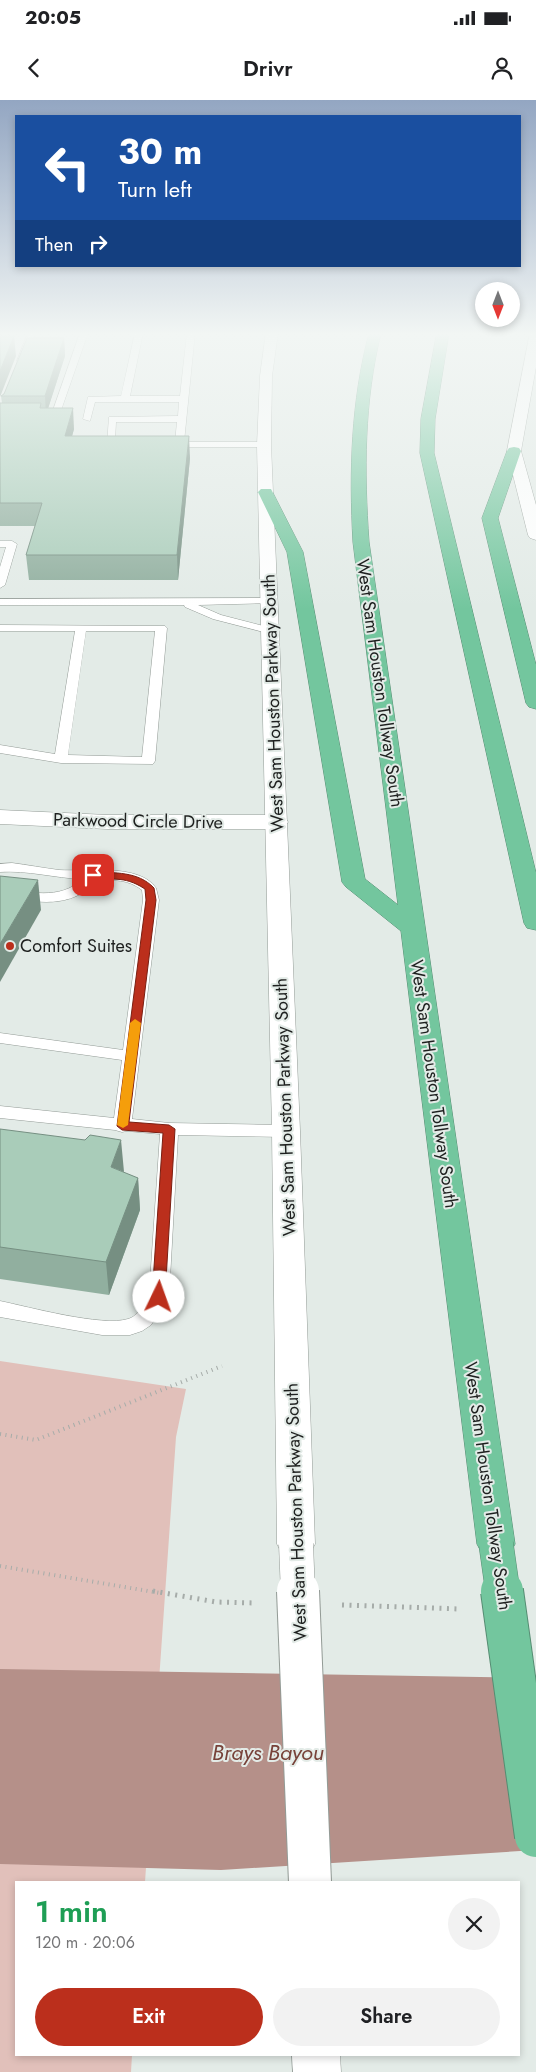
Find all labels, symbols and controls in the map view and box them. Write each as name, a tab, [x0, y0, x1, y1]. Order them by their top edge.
text: 20:05	[25, 4, 81, 31]
text: Drivr	[243, 52, 293, 84]
icon: back	[20, 54, 48, 82]
icon: person	[488, 54, 516, 82]
text: 30 m	[118, 127, 202, 177]
icon: left	[35, 135, 100, 200]
text: Turn left	[118, 173, 192, 205]
icon: right	[84, 230, 112, 258]
text: Then	[35, 231, 74, 258]
north arrow	[475, 282, 520, 328]
map controls	[475, 282, 520, 327]
street label: West Sam Houston Tollway South	[350, 557, 410, 809]
street label: West Sam Houston Parkway South	[255, 573, 291, 833]
street label: Parkwood Circle Drive	[53, 807, 223, 835]
pin	[72, 854, 114, 896]
icon: arrive	[79, 861, 107, 889]
place label: Comfort Suites	[20, 933, 132, 959]
marker: Comfort Suites	[4, 940, 16, 952]
street label: West Sam Houston Tollway South	[404, 958, 464, 1210]
street label: West Sam Houston Parkway South	[267, 977, 303, 1237]
position arrow	[132, 1270, 184, 1322]
street label: West Sam Houston Tollway South	[458, 1360, 518, 1612]
street label: West Sam Houston Parkway South	[278, 1382, 314, 1642]
water label: Brays Bayou	[212, 1736, 324, 1768]
text: 1 min	[35, 1890, 108, 1933]
button: close	[448, 1898, 500, 1950]
text: 120 m · 20:06	[35, 1931, 135, 1954]
button: Exit	[35, 1988, 263, 2046]
button: Share	[273, 1988, 500, 2046]

